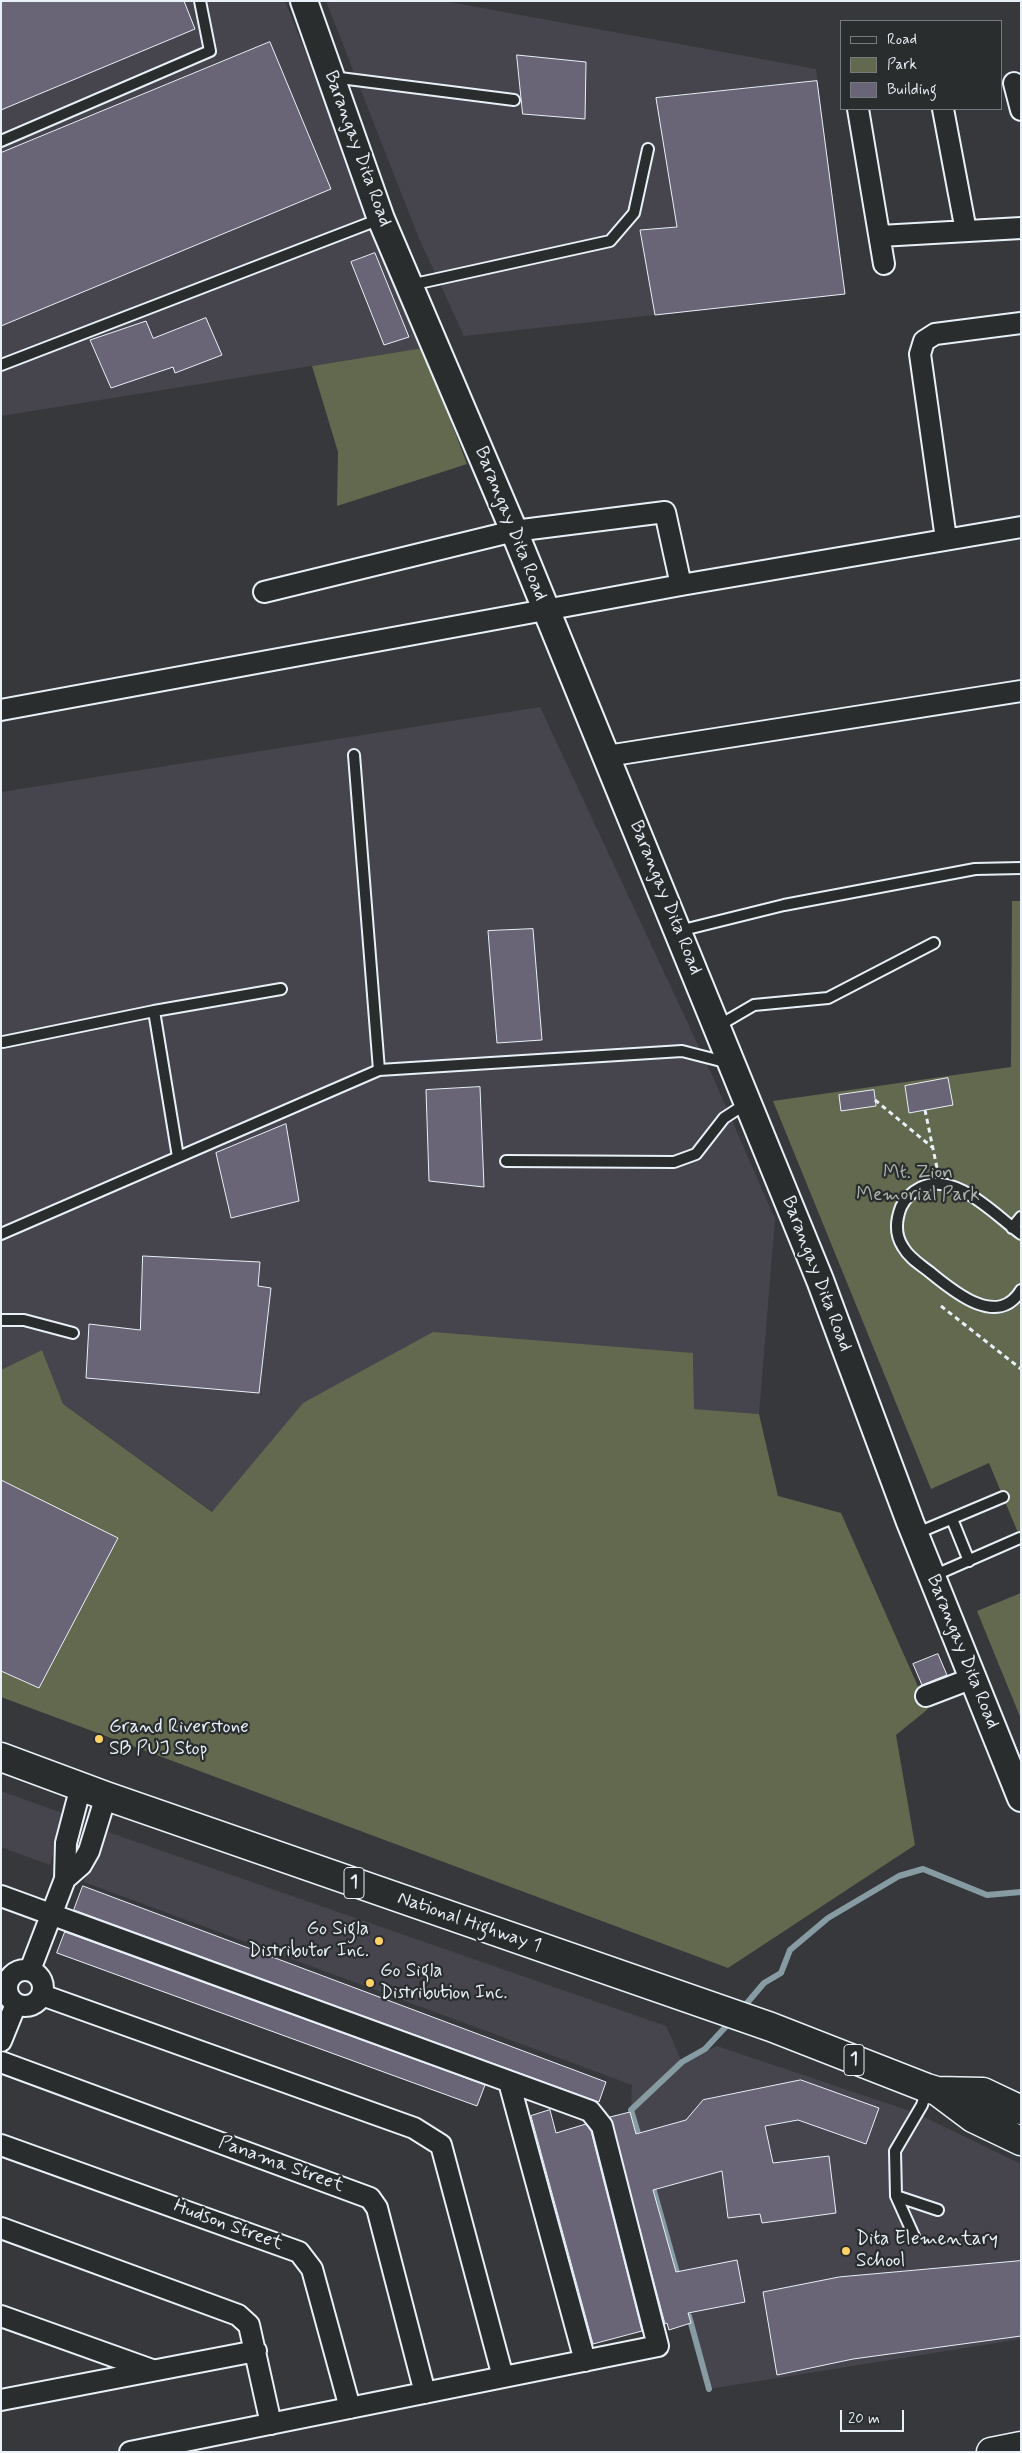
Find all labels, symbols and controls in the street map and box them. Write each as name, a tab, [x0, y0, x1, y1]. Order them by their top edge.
legend	[840, 20, 1002, 110]
text: Road	[887, 30, 917, 50]
text: Park	[887, 55, 917, 75]
street label: Barangay Dita Road	[318, 68, 396, 230]
text: Building	[887, 80, 937, 100]
street label: Barangay Dita Road	[469, 444, 551, 604]
street label: Barangay Dita Road	[624, 818, 706, 978]
park label: Mt. Zion Memorial Park	[856, 1163, 980, 1207]
street label: Barangay Dita Road	[776, 1193, 856, 1355]
street label: Barangay Dita Road	[921, 1572, 1003, 1732]
place label: Grand Riverstone SB PUJ Stop	[109, 1717, 249, 1761]
marker: Grand Riverstone SB PUJ Stop	[93, 1733, 105, 1745]
road number: 1	[344, 1868, 364, 1899]
street label: National Highway 1	[394, 1888, 544, 1958]
place label: Go Sigla Distributor Inc.	[248, 1919, 369, 1963]
marker: Go Sigla Distributor Inc.	[373, 1935, 385, 1947]
place label: Go Sigla Distribution Inc.	[380, 1961, 507, 2005]
marker: Go Sigla Distribution Inc.	[364, 1977, 376, 1989]
road number: 1	[844, 2044, 864, 2076]
street label: Panama Street	[215, 2132, 347, 2198]
street label: Hudson Street	[170, 2196, 286, 2256]
place label: Dita Elementary School	[856, 2229, 998, 2273]
marker: Dita Elementary School	[840, 2245, 852, 2257]
scale bar	[842, 2400, 906, 2432]
text: 20 m	[848, 2409, 880, 2429]

